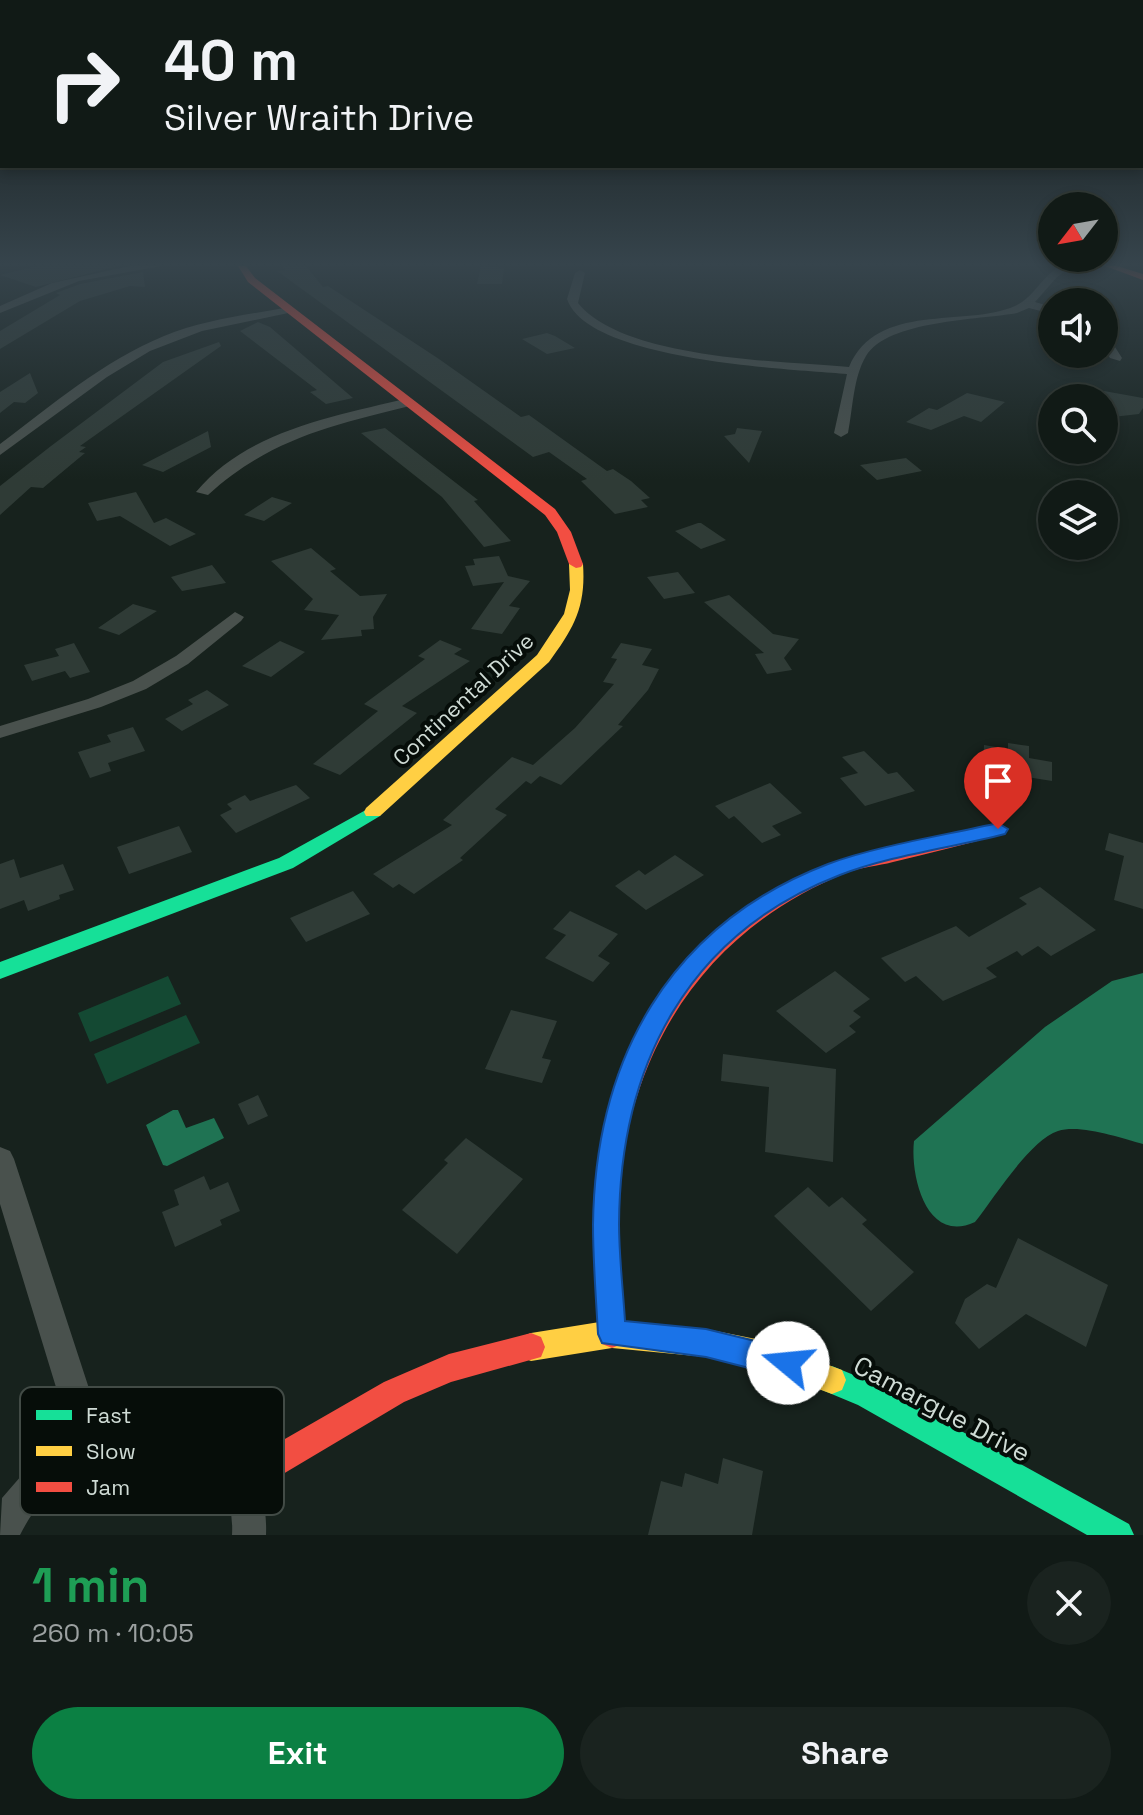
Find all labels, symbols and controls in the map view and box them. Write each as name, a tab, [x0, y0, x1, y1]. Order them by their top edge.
text: 40 m	[164, 25, 298, 96]
icon: right	[32, 32, 136, 136]
text: Silver Wraith Drive	[164, 95, 474, 141]
north arrow	[1038, 192, 1118, 272]
map controls	[1038, 192, 1118, 560]
button: sound	[1038, 288, 1118, 368]
button: search	[1038, 384, 1118, 464]
button: layers	[1038, 480, 1118, 560]
street label: Continental Drive	[387, 627, 539, 771]
pin	[964, 747, 1032, 829]
icon: arrive	[976, 759, 1020, 803]
position arrow	[746, 1321, 830, 1405]
street label: Camargue Drive	[848, 1348, 1036, 1470]
legend	[20, 1387, 284, 1515]
text: Fast	[86, 1401, 132, 1429]
text: Slow	[86, 1437, 136, 1465]
text: Jam	[86, 1473, 130, 1501]
text: 1 min	[32, 1555, 149, 1616]
button: close	[1027, 1561, 1111, 1645]
text: 260 m · 10:05	[32, 1616, 194, 1650]
button: Exit	[32, 1707, 564, 1799]
button: Share	[580, 1707, 1111, 1799]

